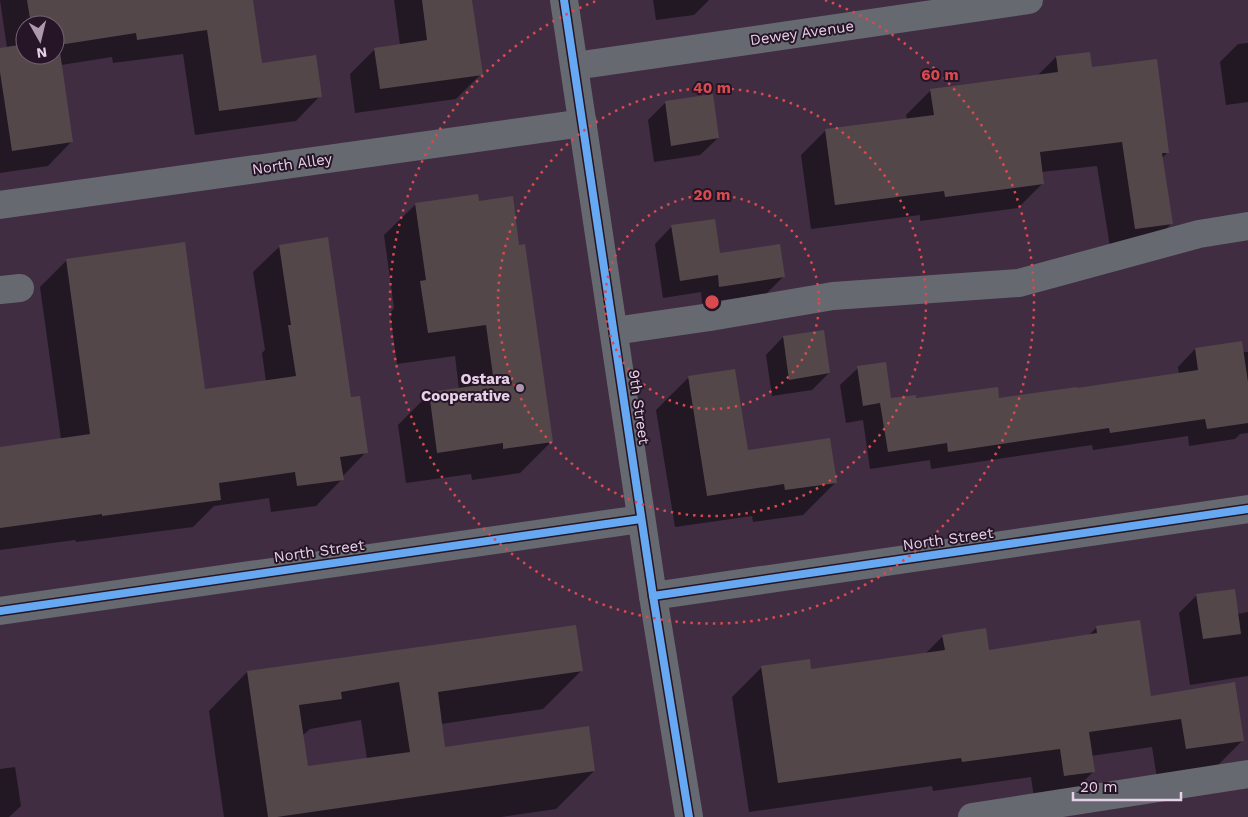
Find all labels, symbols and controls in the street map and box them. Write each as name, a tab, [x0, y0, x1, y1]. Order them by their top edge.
north arrow	[15, 15, 65, 65]
street label: Dewey Avenue	[749, 17, 855, 49]
text: N	[36, 44, 48, 62]
text: 60 m	[921, 66, 959, 84]
text: 40 m	[693, 79, 731, 97]
street label: North Alley	[251, 149, 333, 179]
text: 20 m	[693, 186, 731, 204]
centre of rings	[703, 293, 721, 311]
street label: 9th Street	[625, 369, 653, 446]
place label: Ostara Cooperative	[421, 370, 510, 405]
marker: Ostara Cooperative	[514, 382, 526, 394]
street label: North Street	[901, 524, 995, 554]
street label: North Street	[272, 536, 366, 566]
scale bar	[1073, 770, 1180, 802]
text: 20 m	[1080, 778, 1118, 796]

